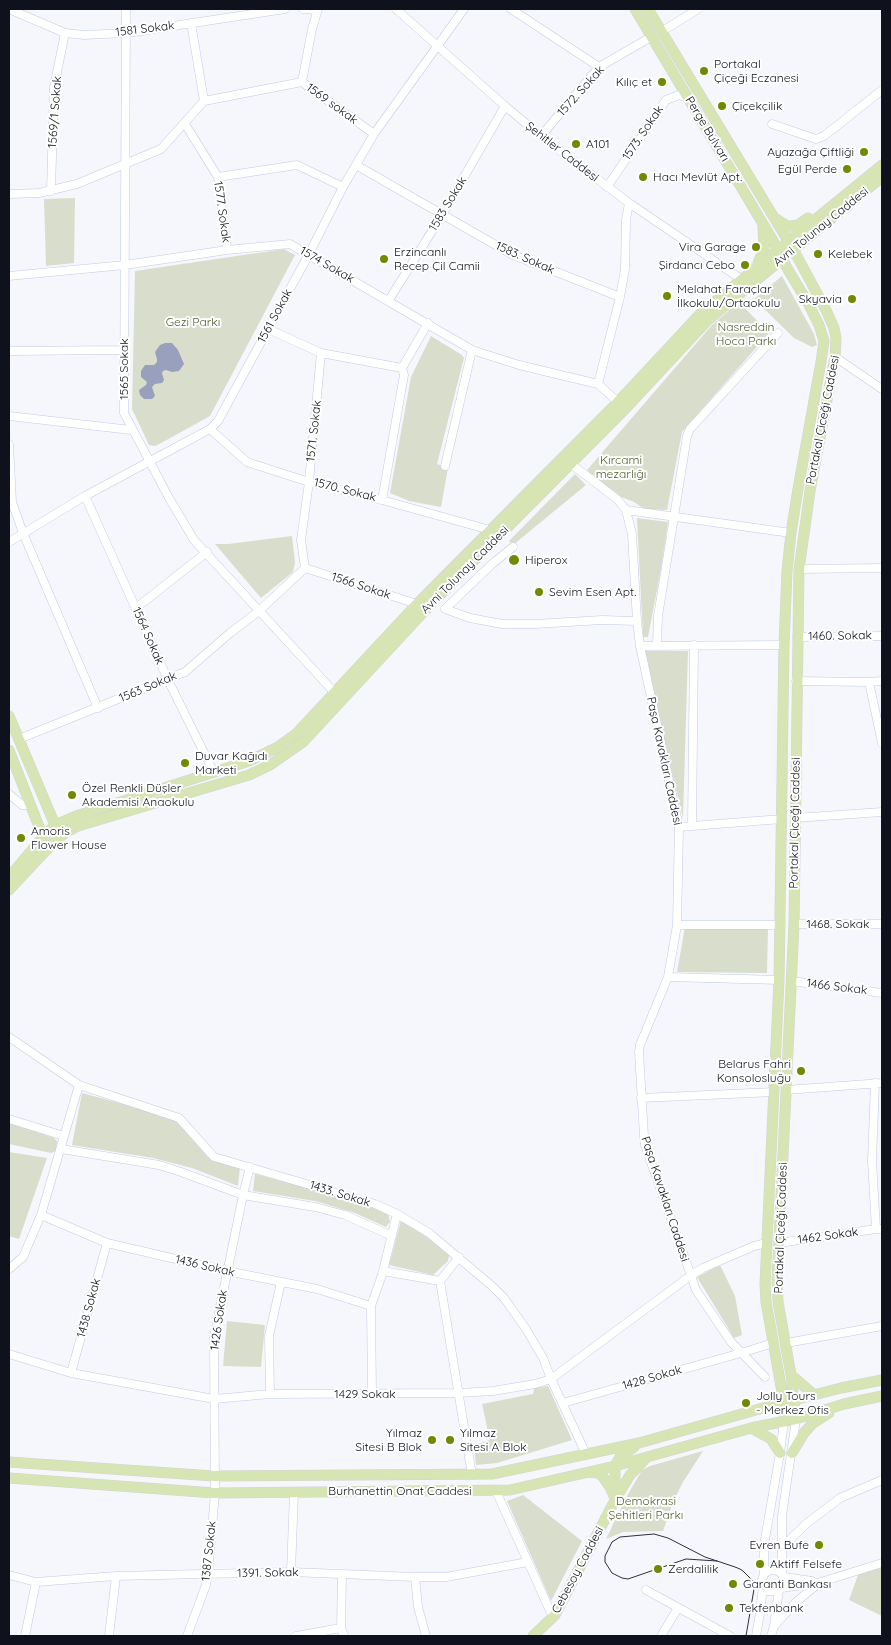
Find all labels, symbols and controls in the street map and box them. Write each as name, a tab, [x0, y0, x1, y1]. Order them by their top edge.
street label: 1581 Sokak	[115, 18, 175, 40]
place label: Portakal Çiçeği Eczanesi	[714, 57, 799, 85]
street label: 1572. Sokak	[554, 63, 608, 119]
marker: Portakal Çiçeği Eczanesi	[698, 65, 710, 77]
place label: Kılıç et	[616, 75, 652, 89]
street label: 1569/1 Sokak	[45, 76, 65, 148]
marker: Kılıç et	[656, 76, 668, 88]
street label: 1569 sokak	[303, 80, 361, 128]
street label: Perge Bulvarı	[682, 94, 732, 164]
place label: Çiçekçilik	[732, 99, 782, 113]
marker: Çiçekçilik	[716, 100, 728, 112]
street label: 1573. Sokak	[619, 103, 667, 163]
street label: Şehitler Caddesi	[523, 119, 601, 185]
place label: A101	[586, 137, 610, 151]
marker: A101	[570, 138, 582, 150]
place label: Ayazağa Çiftliği	[767, 145, 854, 159]
marker: Ayazağa Çiftliği	[858, 146, 870, 158]
place label: Egül Perde	[778, 162, 837, 176]
marker: Egül Perde	[841, 163, 853, 175]
place label: Hacı Mevlüt Apt.	[653, 170, 742, 184]
marker: Hacı Mevlüt Apt.	[637, 171, 649, 183]
street label: 1583 Sokak	[426, 174, 470, 234]
street label: 1577. Sokak	[211, 180, 233, 244]
street label: Avni Tolunay Caddesi	[771, 184, 871, 270]
street label: 1583. Sokak	[493, 239, 557, 277]
place label: Vira Garage	[679, 240, 746, 254]
marker: Vira Garage	[750, 241, 762, 253]
street label: 1574 Sokak	[297, 244, 357, 286]
place label: Erzincanlı Recep Çil Camii	[394, 245, 480, 273]
place label: Kelebek	[828, 247, 873, 261]
marker: Kelebek	[812, 248, 824, 260]
marker: Erzincanlı Recep Çil Camii	[378, 253, 390, 265]
place label: Şirdancı Cebo	[659, 258, 735, 272]
marker: Şirdancı Cebo	[739, 259, 751, 271]
place label: Melahat Faraçlar İlkokulu/Ortaokulu	[677, 282, 780, 310]
street label: 1561 Sokak	[255, 287, 295, 345]
marker: Melahat Faraçlar İlkokulu/Ortaokulu	[661, 290, 673, 302]
place label: Skyavia	[799, 292, 842, 306]
marker: Skyavia	[846, 293, 858, 305]
park label: Gezi Parkı	[166, 315, 220, 329]
park label: Nasreddin Hoca Parkı	[716, 320, 776, 348]
street label: 1565 Sokak	[117, 338, 131, 400]
street label: Portakal Çiceği Caddesi	[803, 354, 843, 486]
street label: 1571. Sokak	[304, 400, 324, 462]
park label: Kırcami mezarlığı	[596, 453, 646, 481]
street label: 1570. Sokak	[312, 475, 378, 505]
street label: Avni Tolunay Caddesi	[418, 523, 512, 617]
marker: Hiperox	[507, 553, 521, 567]
place label: Hiperox	[525, 553, 568, 567]
street label: 1566 Sokak	[330, 570, 392, 602]
place label: Sevim Esen Apt.	[549, 585, 636, 599]
marker: Sevim Esen Apt.	[533, 586, 545, 598]
street label: 1564 Sokak	[129, 605, 167, 667]
street label: 1460. Sokak	[808, 628, 872, 644]
street label: 1563 Sokak	[117, 668, 179, 706]
street label: Paşa Kavakları Caddesi	[643, 696, 685, 826]
place label: Duvar Kağıdı Marketi	[195, 749, 267, 777]
marker: Duvar Kağıdı Marketi	[179, 757, 191, 769]
street label: Portakal Çiceği Caddesi	[787, 757, 803, 889]
place label: Özel Renkli Düşler Akademisi Anaokulu	[82, 781, 194, 809]
marker: Özel Renkli Düşler Akademisi Anaokulu	[66, 789, 78, 801]
place label: Amoris Flower House	[31, 824, 107, 852]
marker: Amoris Flower House	[15, 832, 27, 844]
street label: 1468. Sokak	[806, 917, 870, 931]
street label: 1466 Sokak	[806, 976, 868, 998]
place label: Belarus Fahri Konsolosluğu	[717, 1057, 791, 1085]
marker: Belarus Fahri Konsolosluğu	[795, 1065, 807, 1077]
street label: Paşa Kavakları Caddesi	[638, 1135, 692, 1263]
street label: Portakal Çiceği Caddesi	[772, 1162, 790, 1294]
street label: 1433. Sokak	[308, 1178, 372, 1210]
street label: 1462 Sokak	[797, 1225, 859, 1247]
street label: 1436 Sokak	[174, 1252, 236, 1280]
street label: 1438 Sokak	[74, 1277, 104, 1339]
street label: 1426 Sokak	[208, 1289, 230, 1351]
street label: 1428 Sokak	[621, 1363, 683, 1393]
street label: 1429 Sokak	[334, 1387, 396, 1401]
place label: Jolly Tours - Merkez Ofis	[756, 1389, 829, 1417]
marker: Jolly Tours - Merkez Ofis	[740, 1397, 752, 1409]
place label: Yılmaz Sitesi B Blok	[355, 1426, 422, 1454]
place label: Yılmaz Sitesi A Blok	[460, 1426, 527, 1454]
marker: Yılmaz Sitesi B Blok	[426, 1434, 438, 1446]
marker: Yılmaz Sitesi A Blok	[444, 1434, 456, 1446]
street label: Burhanettin Onat Caddesi	[328, 1484, 472, 1498]
park label: Demokrasi Şehitleri Parkı	[609, 1494, 683, 1522]
street label: 1387 Sokak	[199, 1520, 219, 1582]
street label: Cebesoy Caddesi	[549, 1524, 607, 1616]
place label: Evren Bufe	[749, 1538, 809, 1552]
marker: Evren Bufe	[813, 1539, 825, 1551]
place label: Aktiff Felsefe	[770, 1557, 842, 1571]
marker: Aktiff Felsefe	[754, 1558, 766, 1570]
place label: Zerdalilik	[668, 1562, 718, 1576]
marker: Zerdalilik	[652, 1563, 664, 1575]
street label: 1391. Sokak	[237, 1565, 299, 1581]
place label: Garanti Bankası	[743, 1577, 831, 1591]
marker: Garanti Bankası	[727, 1578, 739, 1590]
place label: Tekfenbank	[739, 1601, 803, 1615]
marker: Tekfenbank	[723, 1602, 735, 1614]

